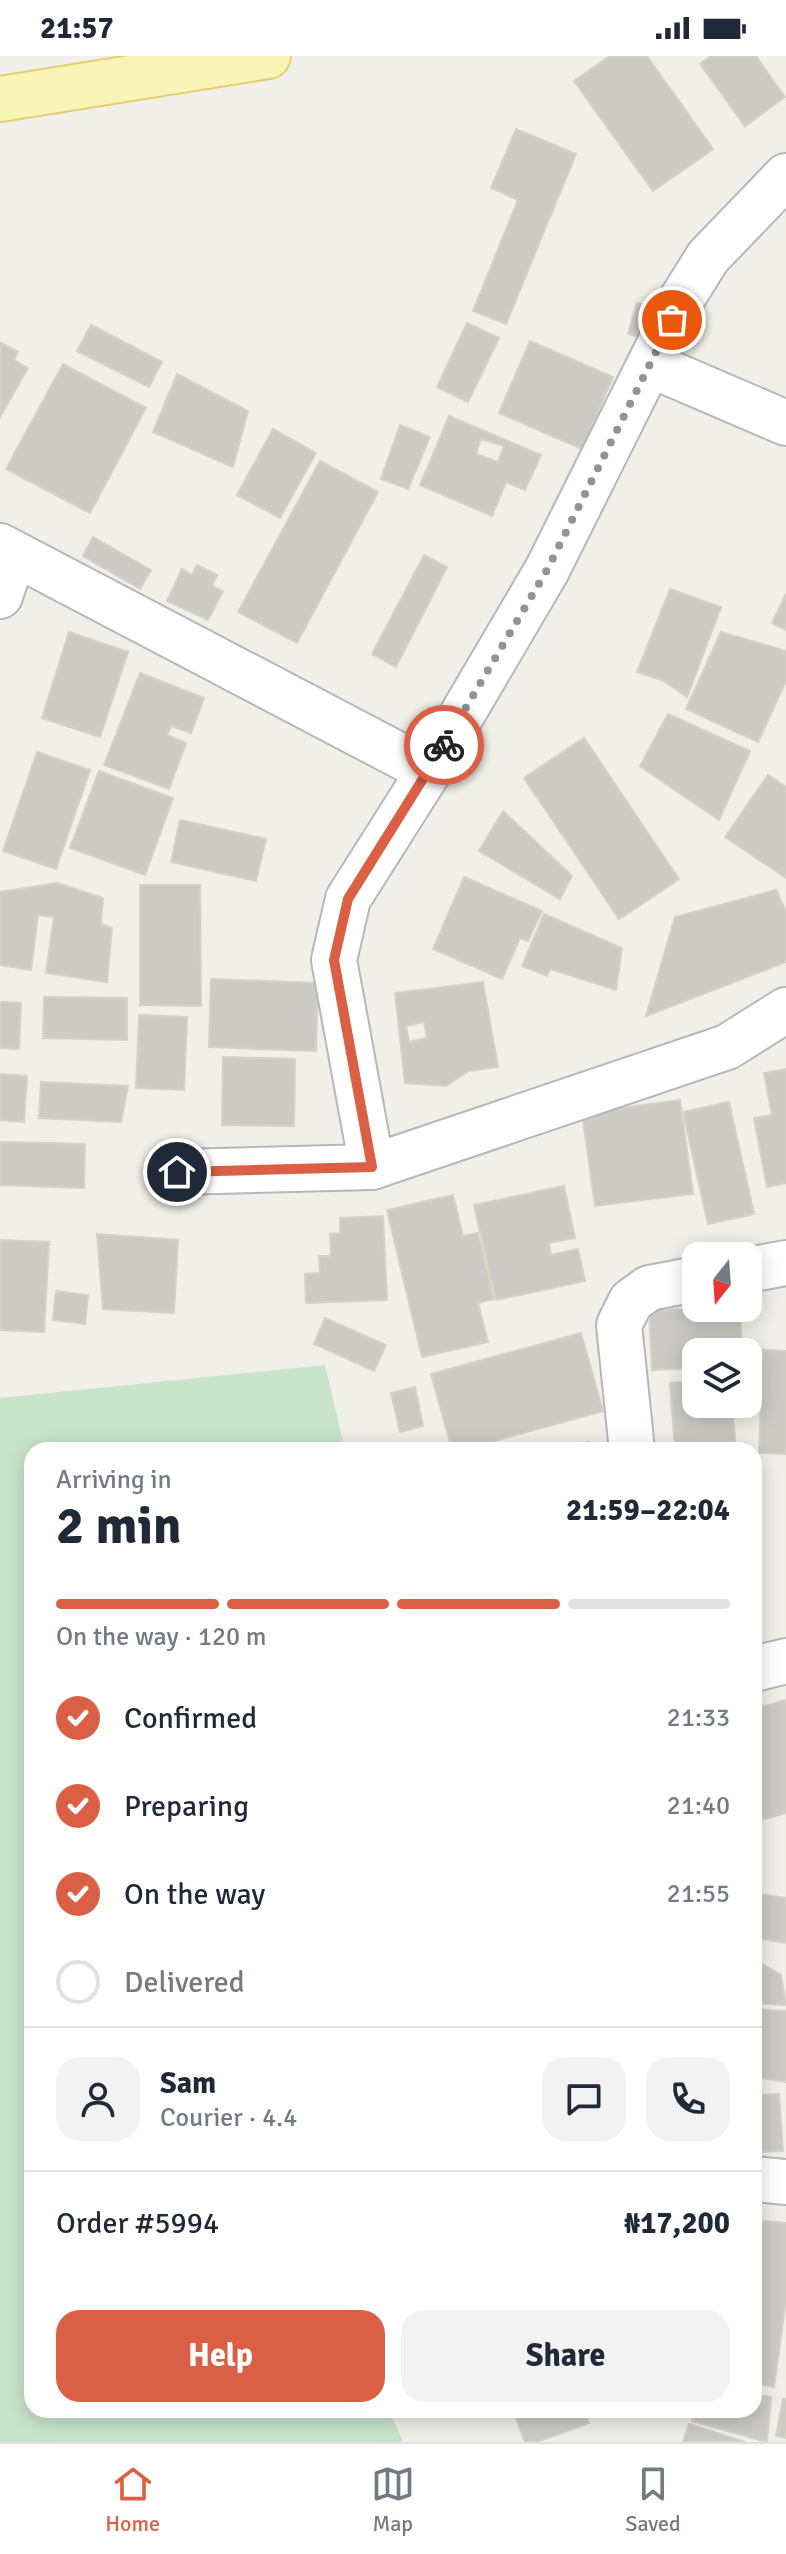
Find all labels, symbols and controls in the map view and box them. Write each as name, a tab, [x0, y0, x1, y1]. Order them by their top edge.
text: 21:57	[40, 10, 114, 47]
pin	[638, 286, 706, 354]
icon: bag	[650, 298, 694, 342]
courier	[404, 705, 484, 785]
icon: bike	[422, 723, 466, 767]
pin	[143, 1138, 211, 1206]
icon: home	[155, 1150, 199, 1194]
north arrow	[682, 1242, 762, 1322]
map controls	[682, 1242, 762, 1418]
button: layers	[682, 1338, 762, 1418]
text: Arriving in	[56, 1464, 172, 1496]
text: 21:59–22:04	[566, 1492, 730, 1529]
text: 2 min	[56, 1494, 182, 1558]
text: On the way · 120 m	[56, 1621, 266, 1653]
icon: check	[56, 1696, 100, 1740]
text: Confirmed	[124, 1700, 257, 1737]
text: 21:33	[667, 1702, 730, 1734]
icon: check	[56, 1784, 100, 1828]
text: Preparing	[124, 1788, 249, 1825]
text: 21:40	[667, 1790, 730, 1822]
icon: check	[56, 1872, 100, 1916]
text: On the way	[124, 1876, 265, 1913]
text: 21:55	[667, 1878, 730, 1910]
text: Delivered	[124, 1964, 245, 2001]
button: person	[56, 2057, 140, 2141]
button: chat	[542, 2057, 626, 2141]
button: phone	[646, 2057, 730, 2141]
text: Sam	[160, 2065, 216, 2102]
text: Courier · 4.4	[160, 2102, 297, 2134]
text: Order #5994	[56, 2205, 219, 2242]
text: ₦17,200	[624, 2205, 730, 2242]
button: Help	[56, 2310, 385, 2402]
button: Share	[401, 2310, 730, 2402]
tab: Home	[105, 2462, 160, 2537]
tab: Map	[371, 2462, 415, 2537]
tab: Saved	[625, 2462, 681, 2537]

